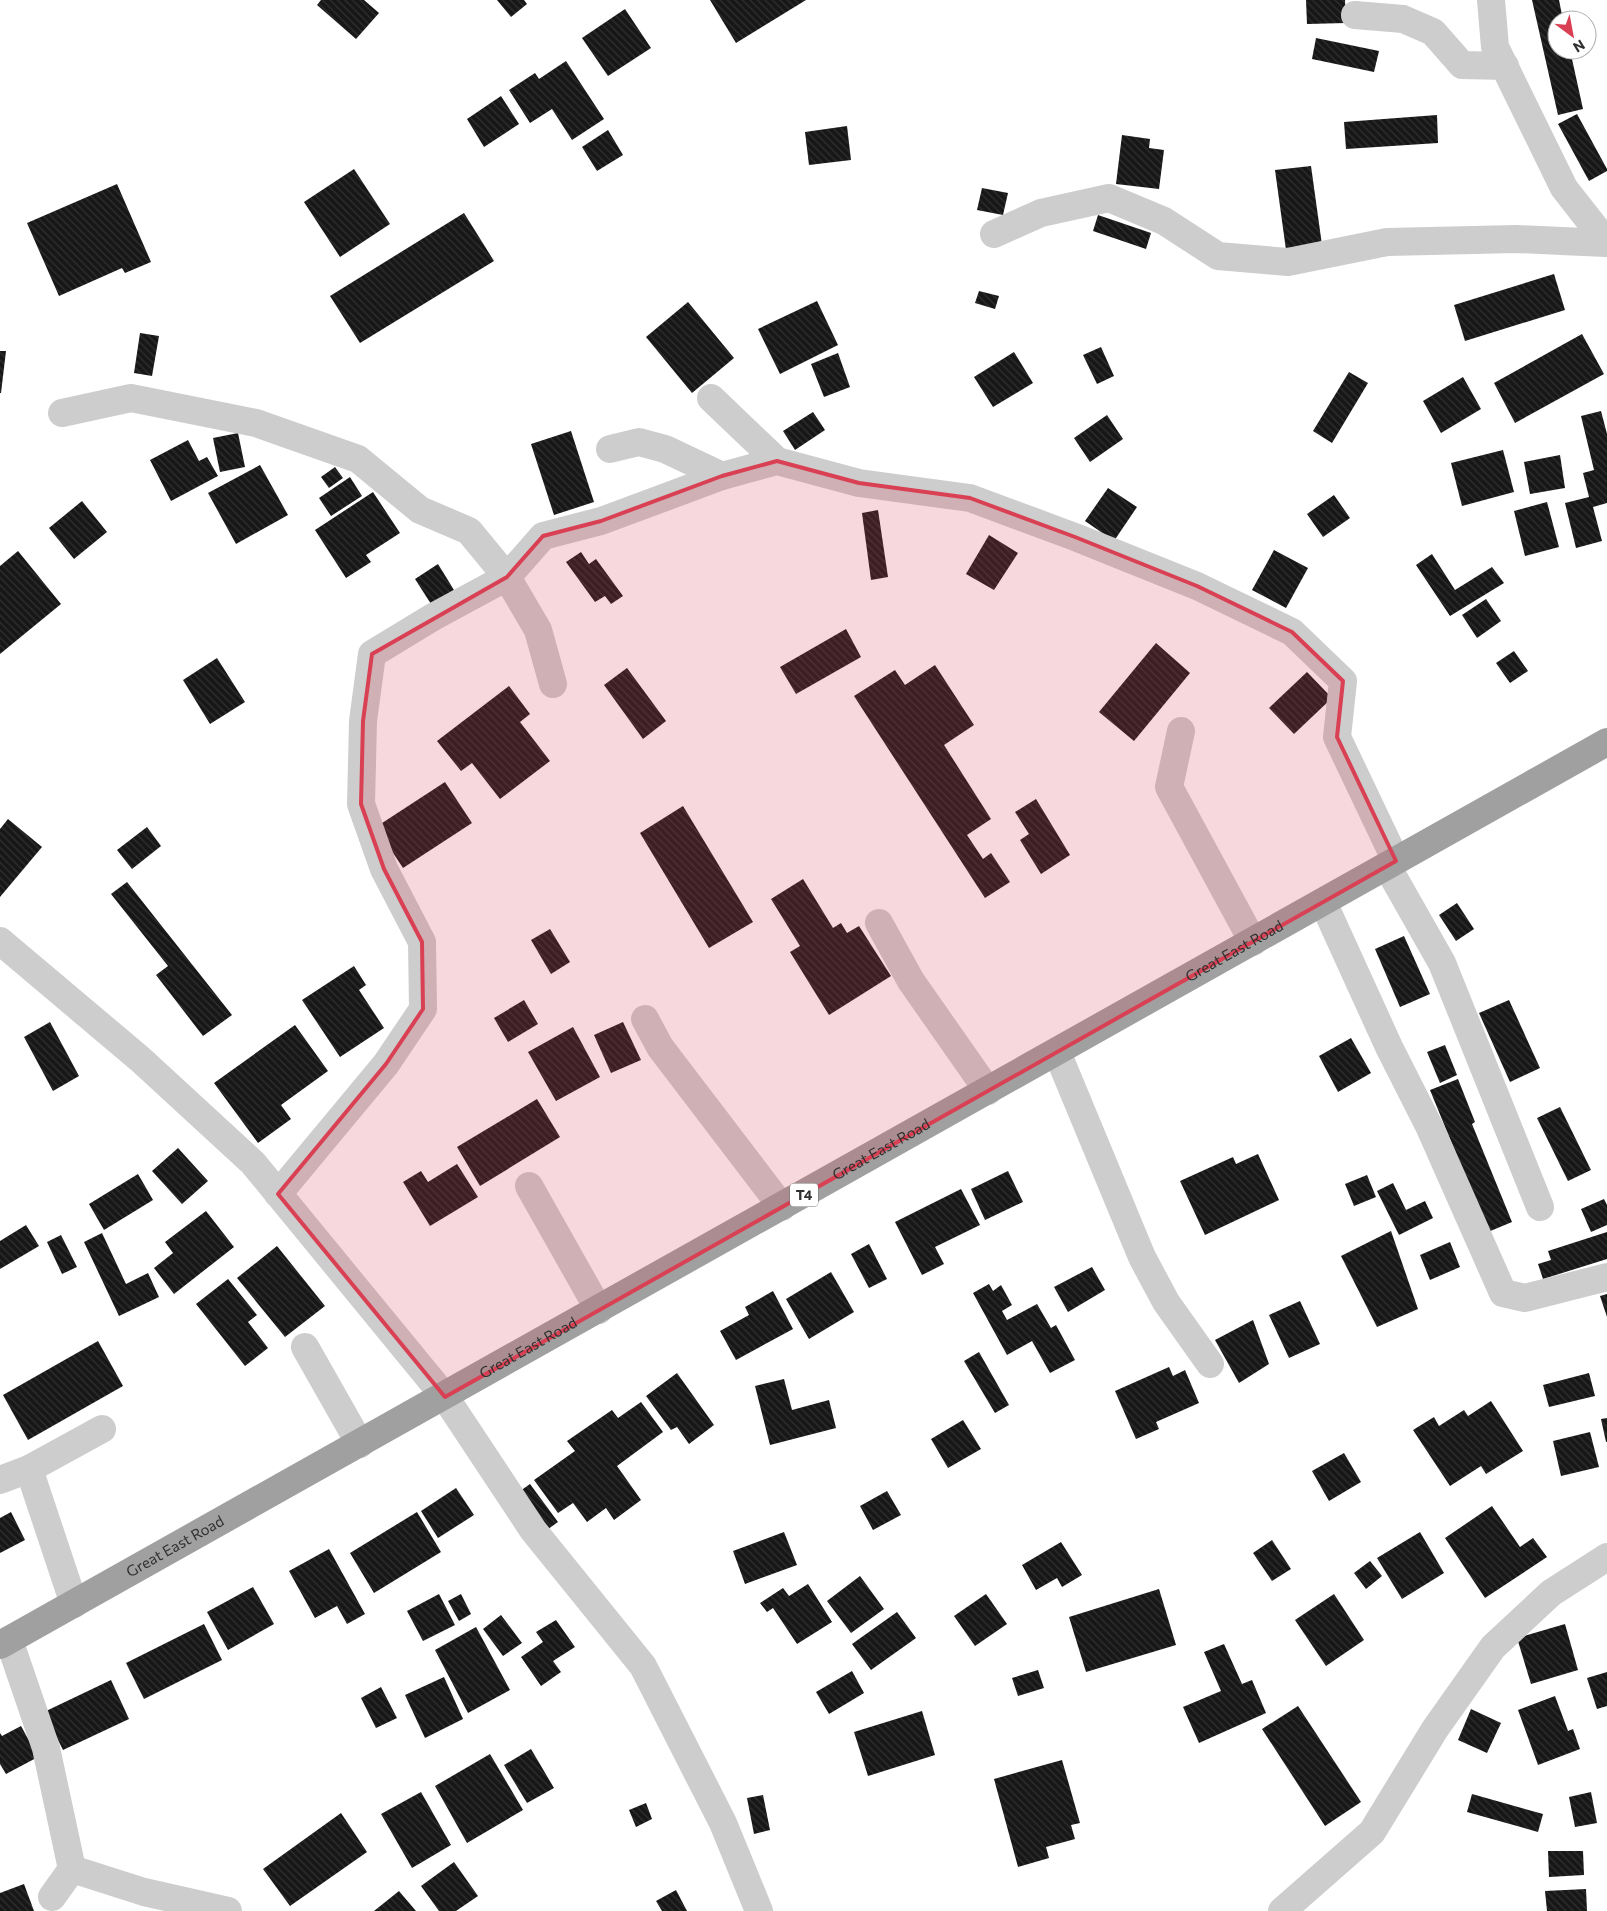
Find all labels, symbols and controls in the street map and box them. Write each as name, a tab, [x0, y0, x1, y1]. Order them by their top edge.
north arrow	[1547, 10, 1597, 60]
text: N	[1570, 36, 1588, 56]
street label: Great East Road	[1182, 916, 1286, 985]
street label: Great East Road	[829, 1114, 933, 1183]
road number: T4	[790, 1184, 818, 1206]
street label: Great East Road	[476, 1313, 580, 1382]
street label: Great East Road	[123, 1511, 227, 1580]

